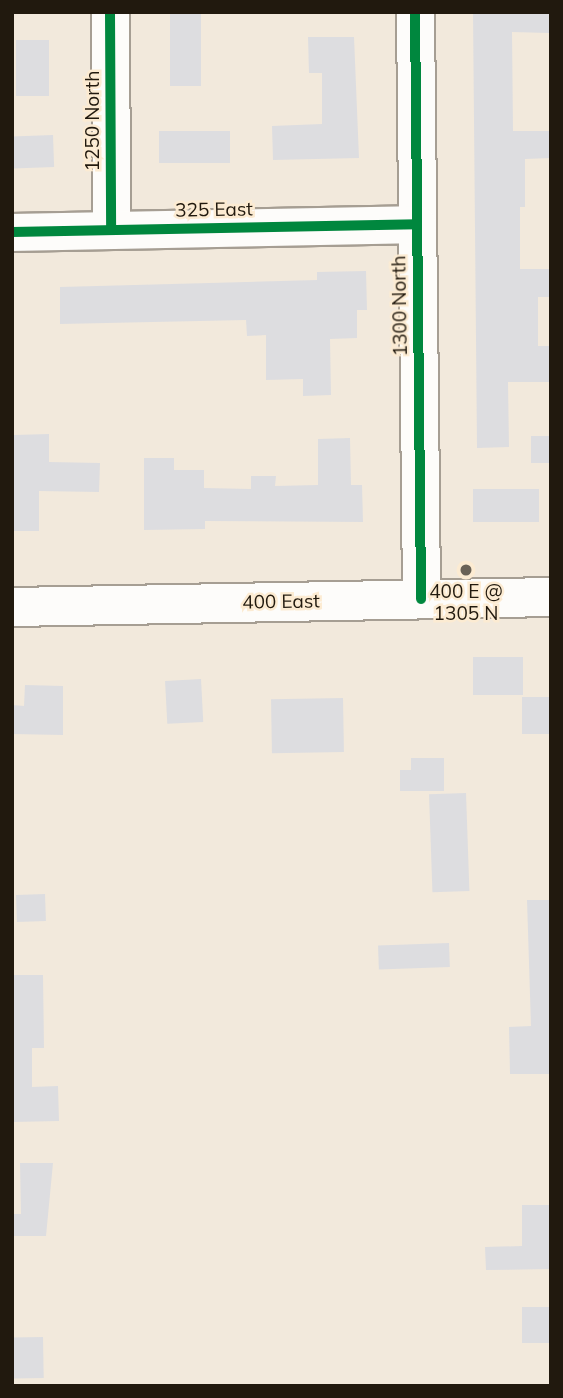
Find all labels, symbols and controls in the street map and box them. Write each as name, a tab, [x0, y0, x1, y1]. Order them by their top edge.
street label: 1250 North	[82, 71, 104, 171]
street label: 325 East	[175, 198, 253, 222]
street label: 1300 North	[388, 255, 412, 357]
marker: 400 E @ 1305 N	[458, 562, 474, 578]
place label: 400 E @ 1305 N	[429, 581, 503, 625]
street label: 400 East	[242, 590, 320, 614]

